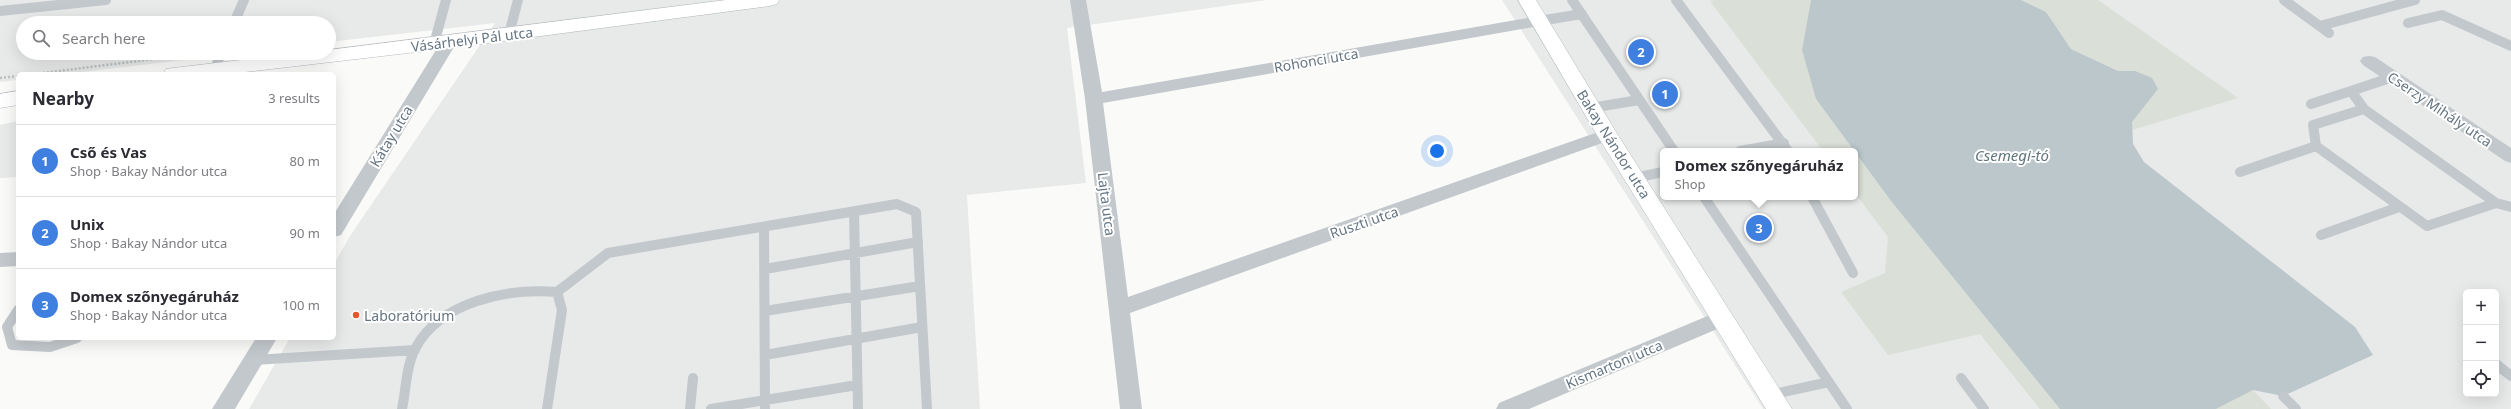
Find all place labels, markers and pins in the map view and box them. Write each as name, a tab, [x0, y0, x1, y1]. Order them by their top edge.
pin: 2	[1628, 37, 1654, 67]
pin: 1	[1652, 79, 1678, 109]
pin: 3	[1746, 213, 1772, 243]
place label: Laboratórium	[364, 306, 454, 325]
marker: Laboratórium	[351, 310, 361, 320]

